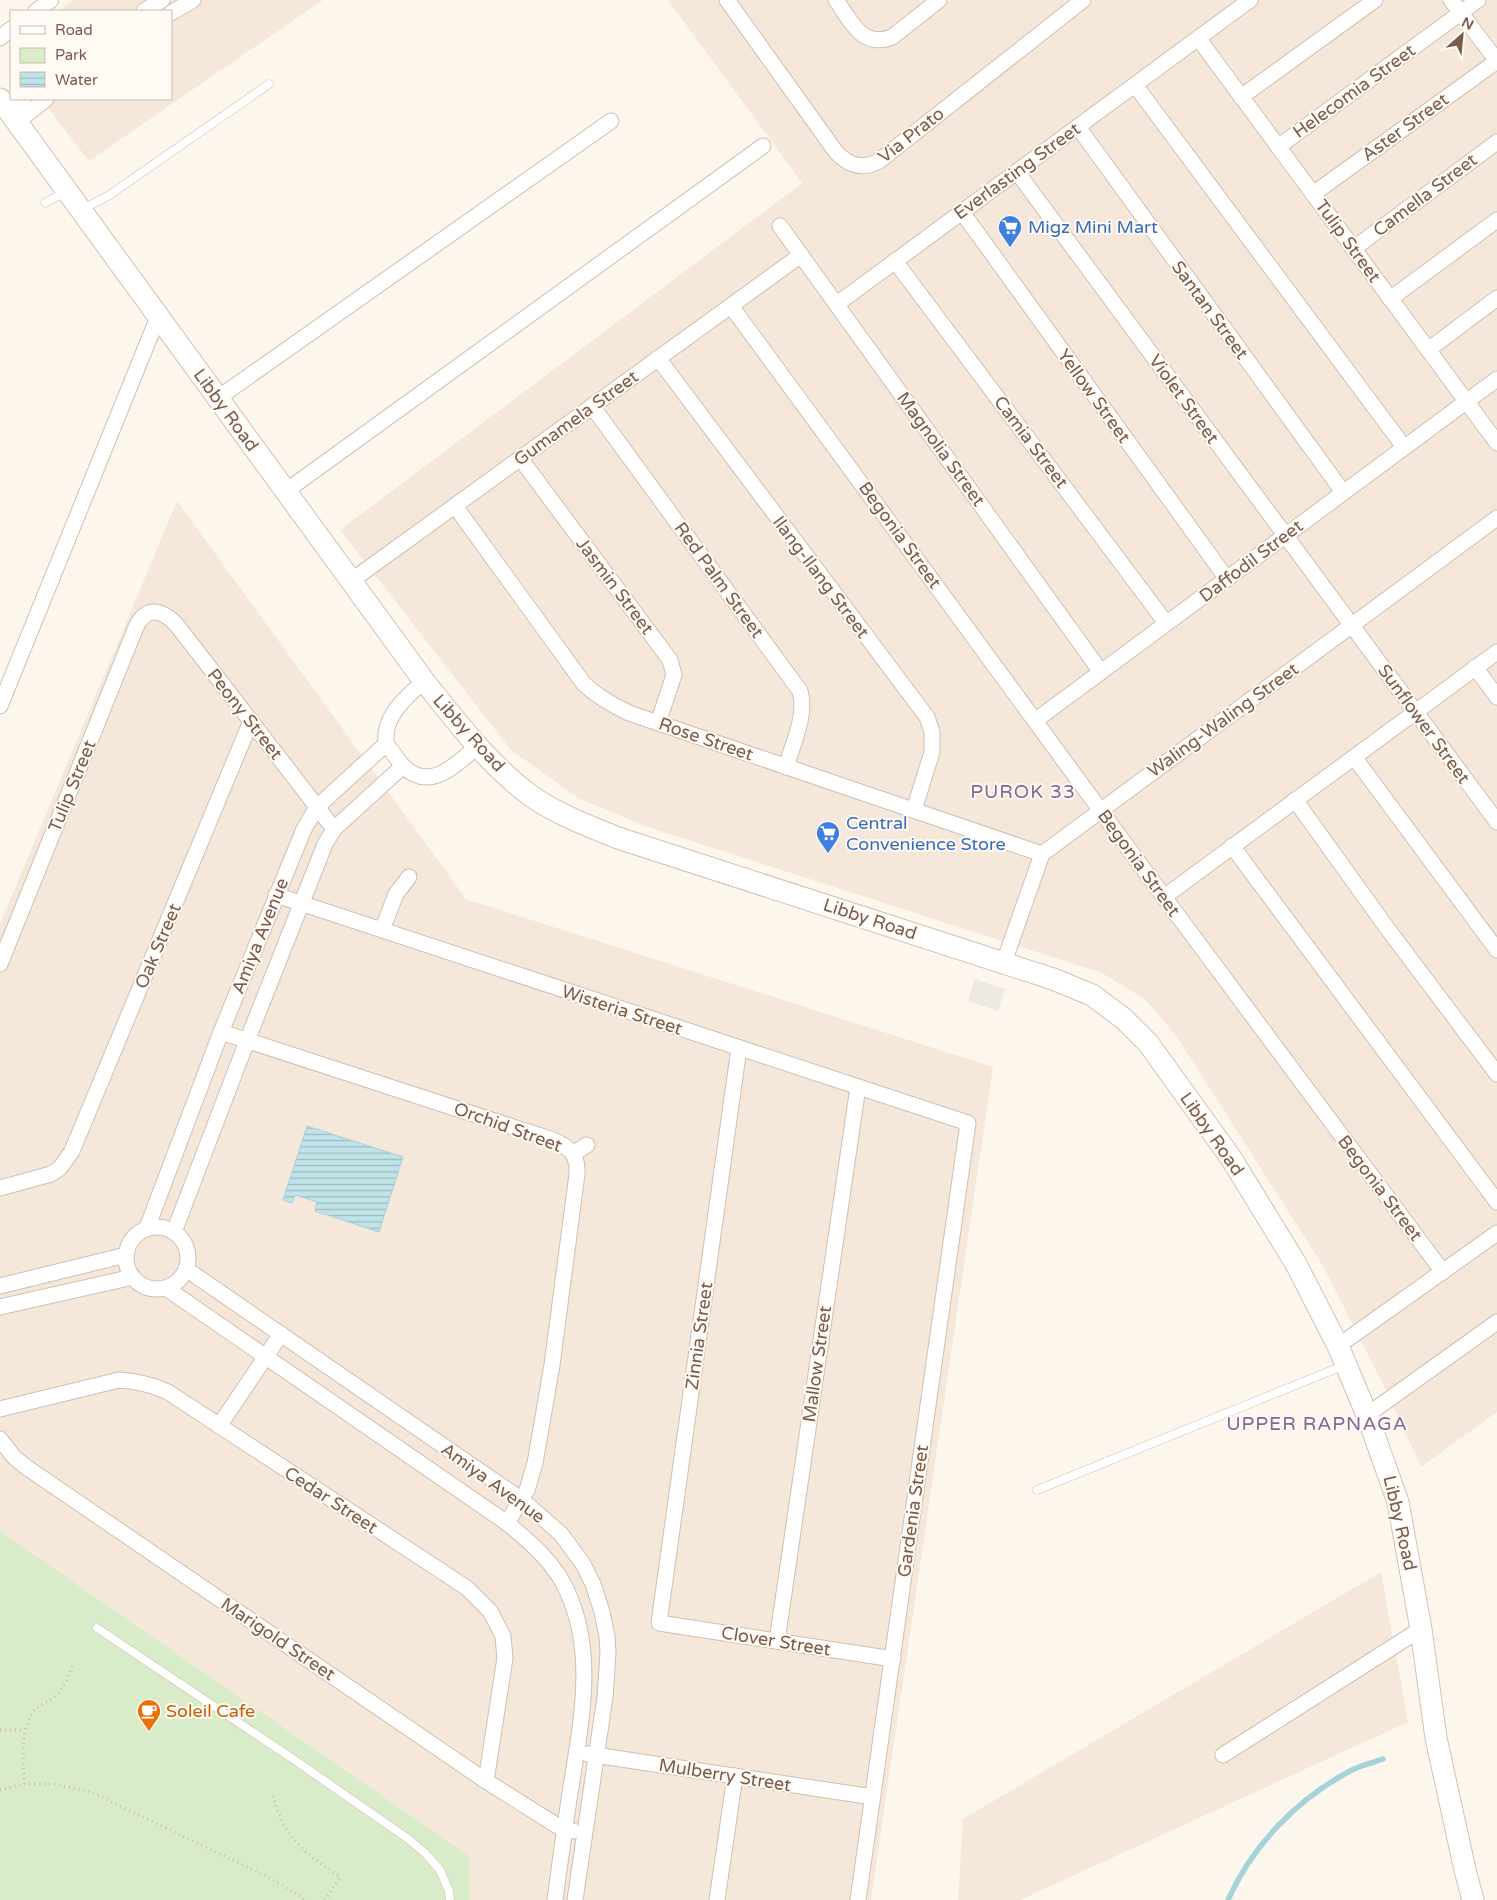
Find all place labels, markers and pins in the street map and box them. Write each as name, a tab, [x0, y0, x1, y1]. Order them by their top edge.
supermarket icon: Migz Mini Mart	[997, 214, 1023, 248]
place label: Migz Mini Mart	[1028, 216, 1158, 238]
place label: Central Convenience Store	[846, 812, 1006, 855]
supermarket icon: Central Convenience Store	[815, 820, 841, 854]
cafe icon: Soleil Cafe	[136, 1698, 162, 1732]
place label: Soleil Cafe	[166, 1700, 255, 1722]

